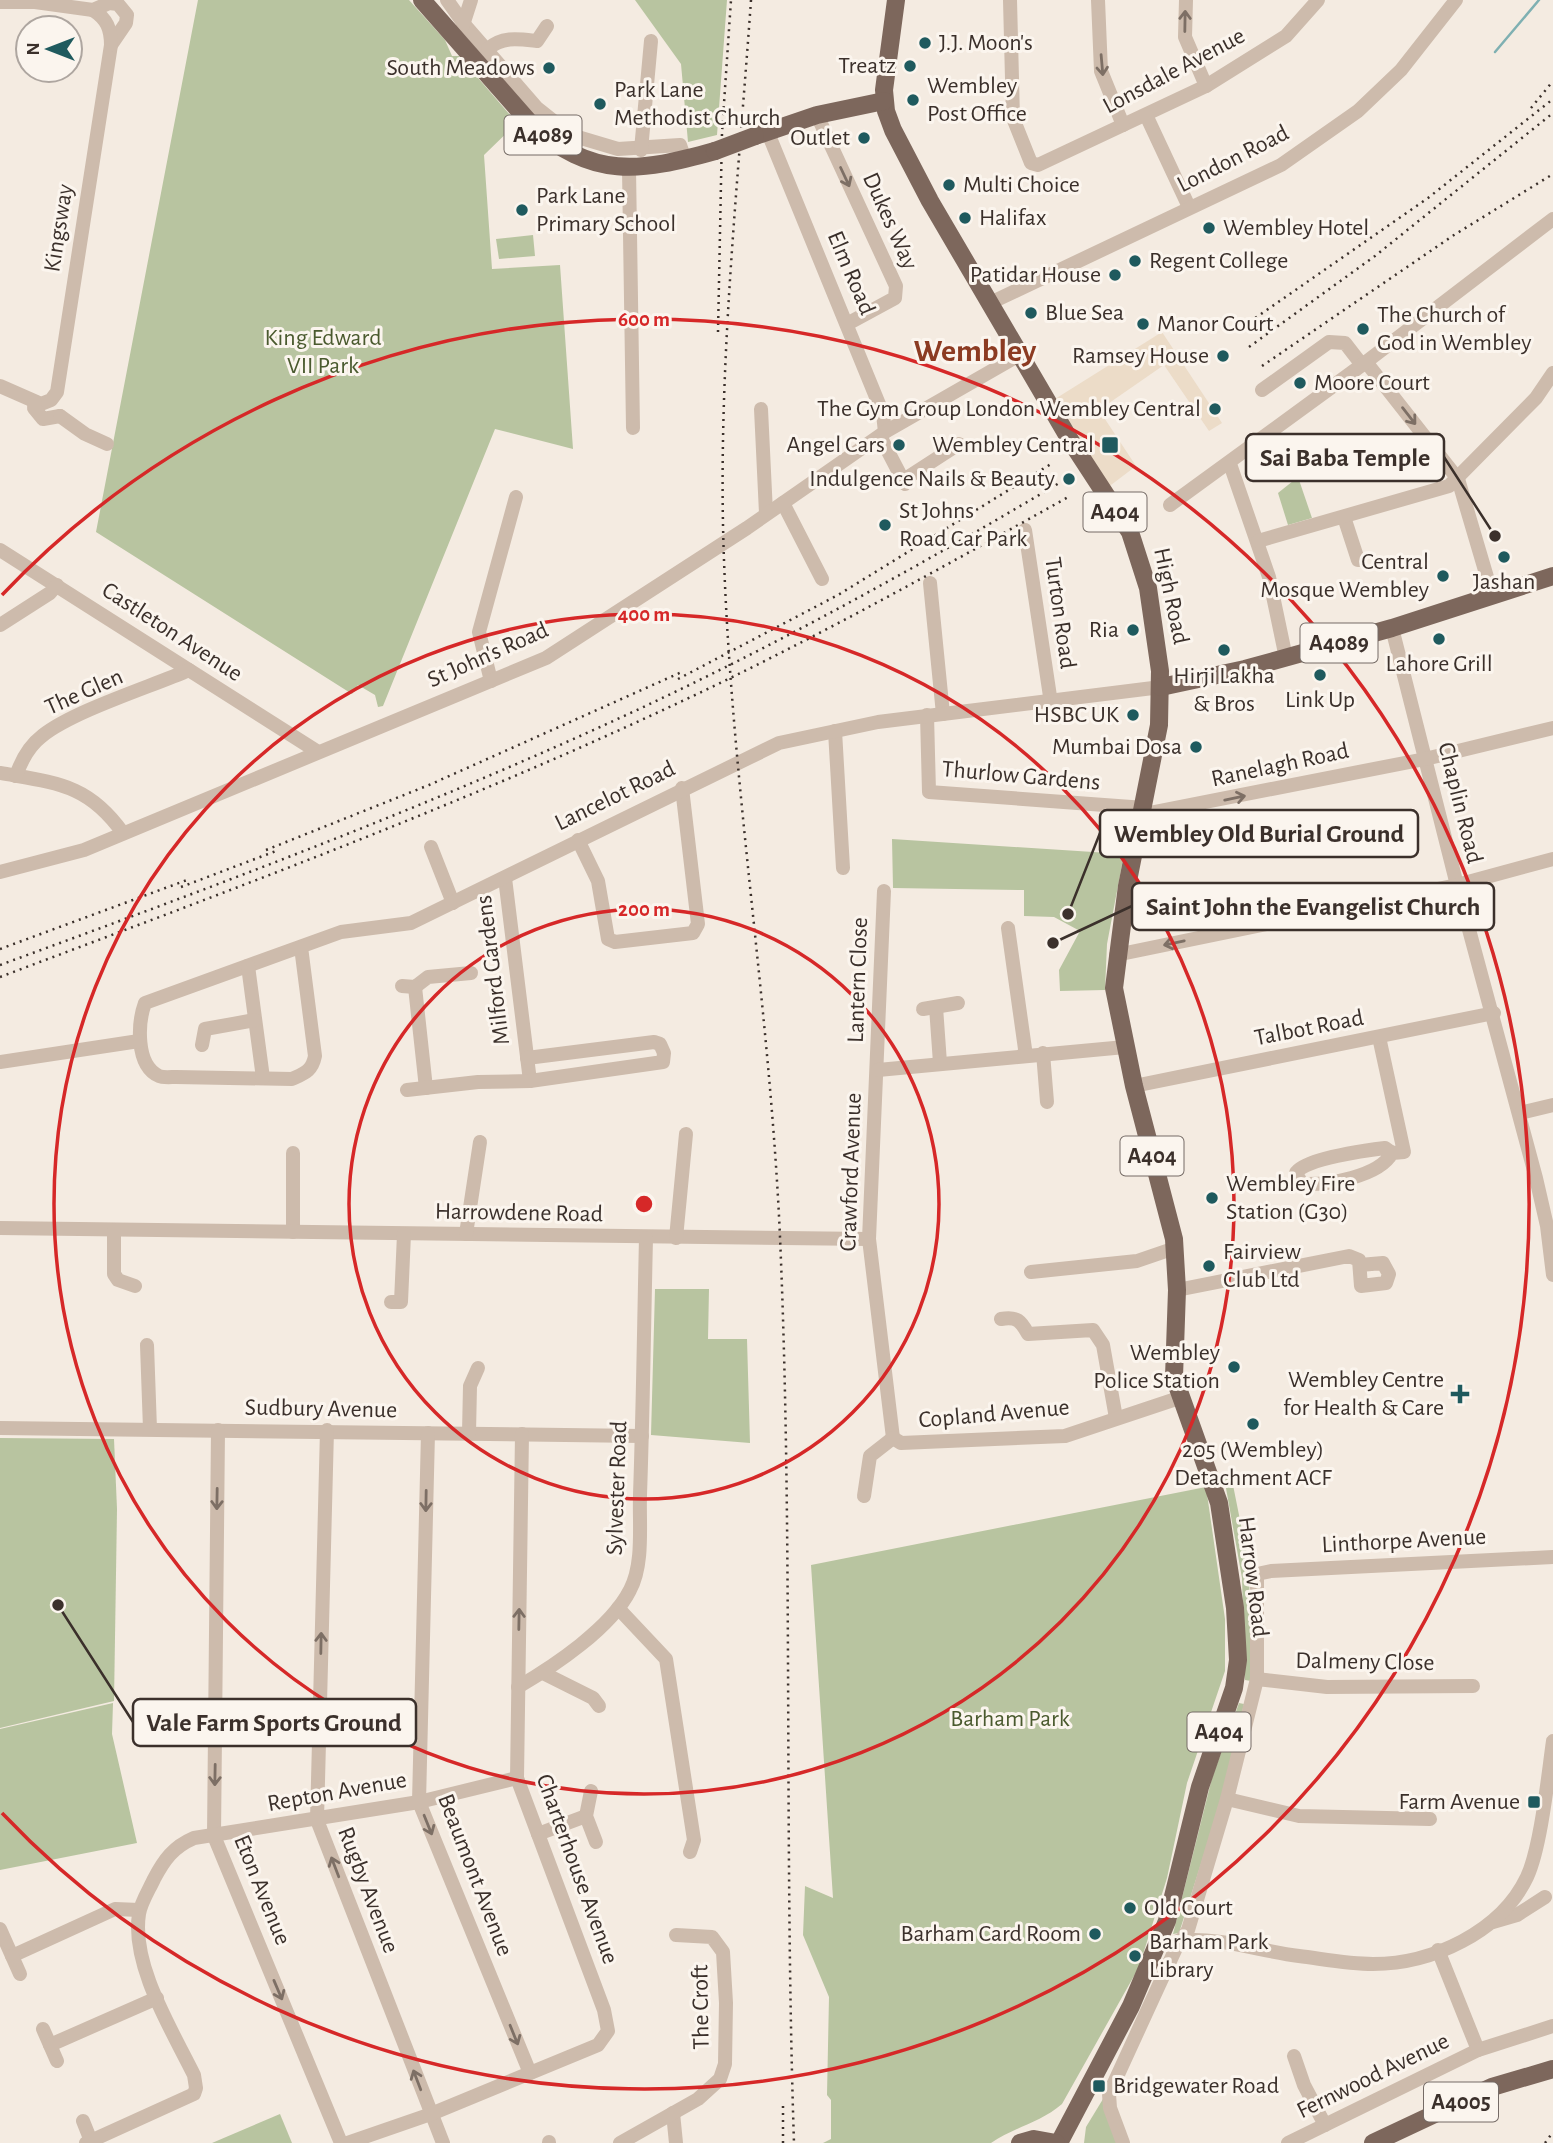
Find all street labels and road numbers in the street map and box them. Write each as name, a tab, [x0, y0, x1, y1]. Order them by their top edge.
street label: Lonsdale Avenue	[1099, 24, 1249, 118]
road number: A4089	[504, 116, 582, 154]
street label: London Road	[1173, 121, 1293, 197]
street label: Dukes Way	[858, 169, 922, 273]
street label: Kingsway	[40, 182, 78, 274]
street label: Elm Road	[823, 228, 879, 318]
road number: A404	[1084, 492, 1146, 532]
street label: High Road	[1149, 546, 1193, 646]
street label: Turton Road	[1040, 556, 1080, 670]
street label: Castleton Avenue	[97, 578, 247, 686]
street label: St John's Road	[424, 618, 552, 692]
road number: A4089	[1300, 624, 1378, 663]
street label: The Glen	[41, 664, 127, 720]
street label: Ranelagh Road	[1209, 739, 1351, 791]
street label: Chaplin Road	[1433, 740, 1487, 866]
street label: Lancelot Road	[551, 757, 679, 835]
street label: Thurlow Gardens	[941, 757, 1101, 795]
street label: Milford Gardens	[472, 894, 514, 1046]
street label: Lantern Close	[844, 917, 872, 1043]
street label: Talbot Road	[1252, 1006, 1366, 1050]
street label: Crawford Avenue	[836, 1092, 866, 1252]
road number: A404	[1120, 1136, 1184, 1176]
street label: Harrowdene Road	[435, 1200, 603, 1226]
street label: Copland Avenue	[917, 1395, 1071, 1433]
street label: Sudbury Avenue	[245, 1396, 397, 1422]
street label: Sylvester Road	[603, 1420, 631, 1556]
street label: Harrow Road	[1234, 1515, 1272, 1639]
street label: Linthorpe Avenue	[1321, 1525, 1487, 1557]
street label: Dalmeny Close	[1295, 1649, 1435, 1675]
road number: A404	[1188, 1712, 1250, 1751]
street label: Repton Avenue	[266, 1768, 408, 1816]
street label: Charterhouse Avenue	[532, 1771, 622, 1967]
street label: Beaumont Avenue	[433, 1791, 517, 1959]
street label: Rugby Avenue	[333, 1824, 403, 1956]
street label: Eton Avenue	[229, 1832, 295, 1948]
street label: The Croft	[688, 1964, 714, 2050]
street label: Fernwood Avenue	[1293, 2029, 1453, 2123]
road number: A4005	[1424, 2082, 1498, 2122]

